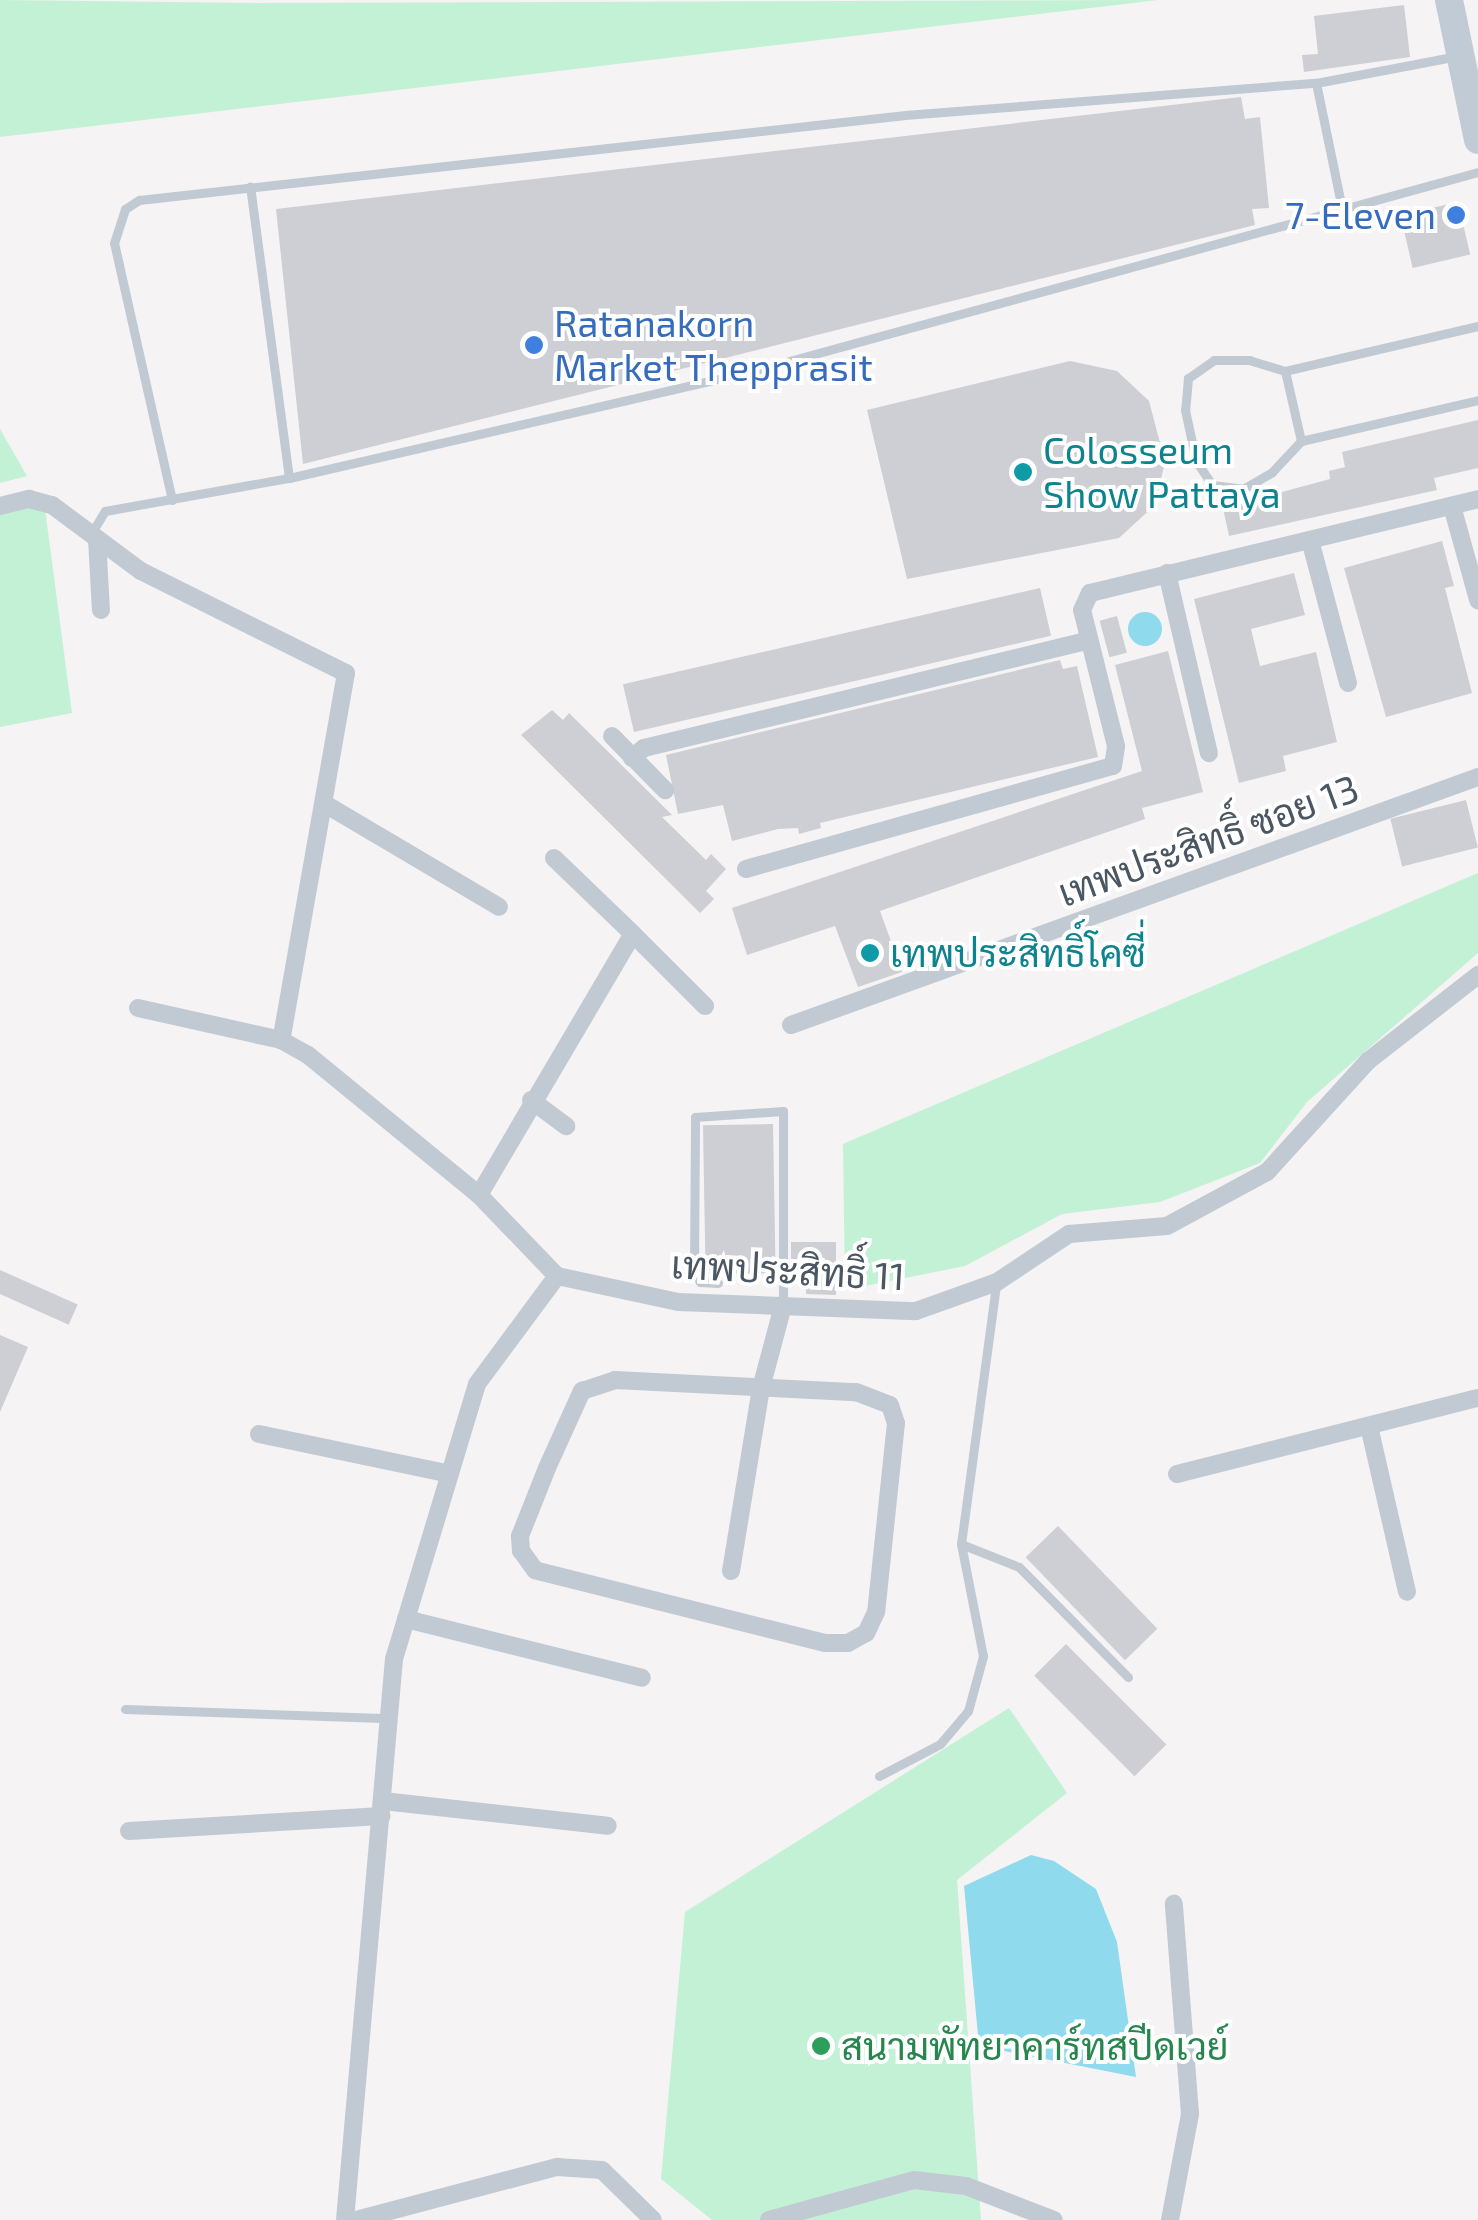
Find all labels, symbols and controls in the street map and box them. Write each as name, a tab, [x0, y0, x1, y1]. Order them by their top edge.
place label: 7-Eleven	[1285, 192, 1436, 238]
marker: 7-Eleven	[1445, 204, 1467, 226]
place label: Ratanakorn Market Thepprasit	[554, 300, 874, 389]
marker: Ratanakorn Market Thepprasit	[523, 334, 545, 356]
place label: Colosseum Show Pattaya	[1043, 427, 1281, 516]
marker: Colosseum Show Pattaya	[1012, 461, 1034, 483]
street label: เทพประสิทธิ์ ซอย 13	[1052, 765, 1364, 915]
place label: เทพประสิทธิ์โคซี่	[890, 930, 1146, 976]
marker: เทพประสิทธิ์โคซี่	[859, 942, 881, 964]
street label: เทพประสิทธิ์ 11	[670, 1241, 906, 1299]
place label: สนามพัทยาคาร์ทสปีดเวย์	[841, 2023, 1229, 2069]
marker: สนามพัทยาคาร์ทสปีดเวย์	[810, 2035, 832, 2057]

